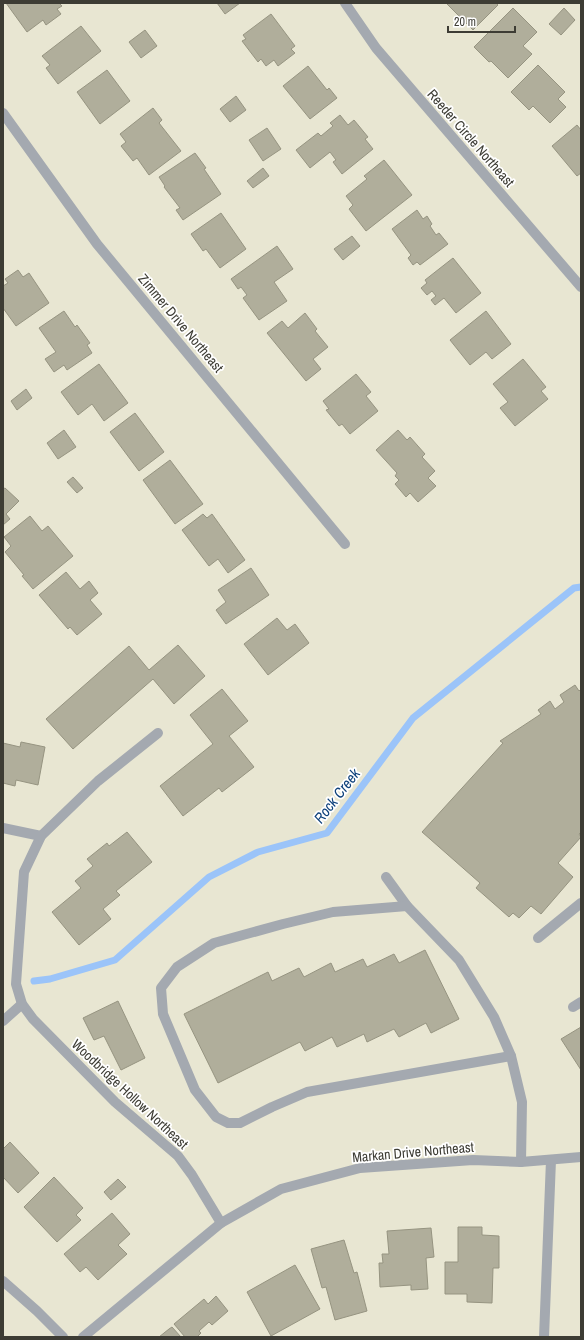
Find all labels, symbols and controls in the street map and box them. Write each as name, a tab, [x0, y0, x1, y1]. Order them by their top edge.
scale bar	[448, 8, 515, 34]
text: 20 m	[454, 14, 476, 30]
street label: Reeder Circle Northeast	[424, 85, 518, 191]
street label: Zimmer Drive Northeast	[135, 270, 227, 376]
water label: Rock Creek	[309, 763, 365, 827]
street label: Woodbridge Hollow Northeast	[68, 1035, 192, 1153]
street label: Markan Drive Northeast	[352, 1138, 474, 1166]

